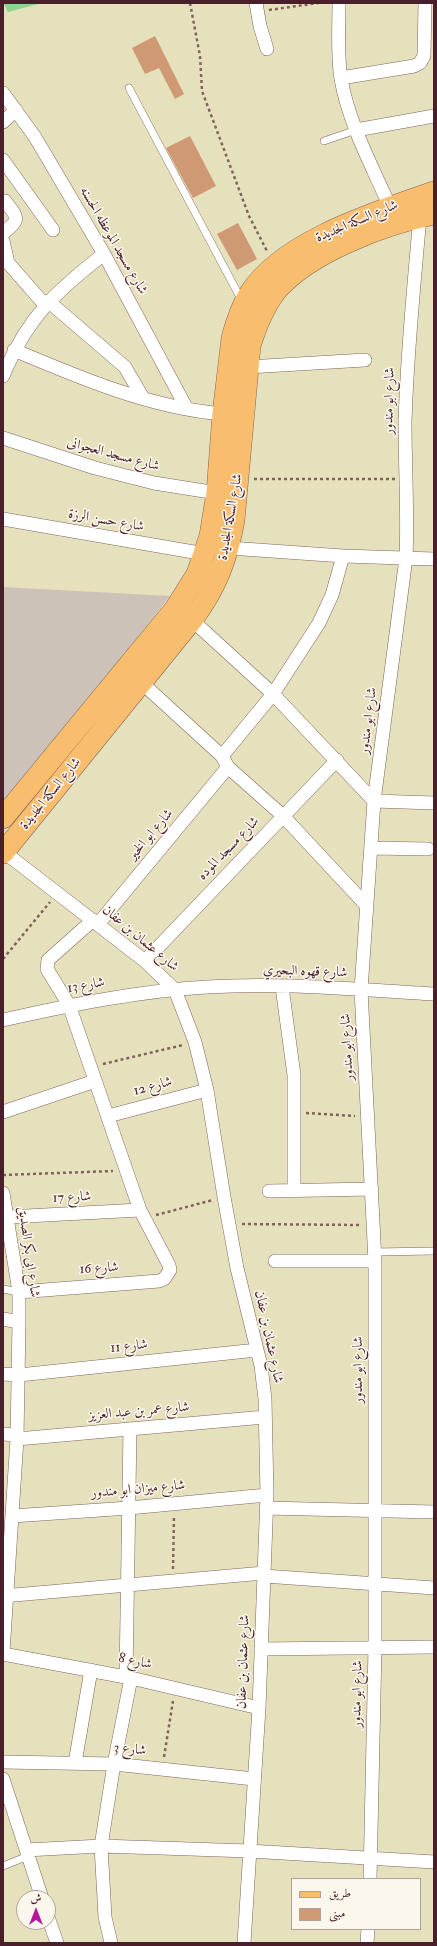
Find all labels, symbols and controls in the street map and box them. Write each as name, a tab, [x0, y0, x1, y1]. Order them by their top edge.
street label: شارع مسجد الموعظه الحسنه	[75, 184, 151, 298]
street label: شارع السكة الجديدة	[313, 197, 401, 247]
street label: شارع ابو مندور	[381, 367, 399, 435]
street label: شارع مسجد العجوانى	[65, 435, 161, 475]
street label: شارع السكة الجديدة	[215, 472, 247, 562]
street label: شارع حسن الرزة	[67, 506, 145, 536]
street label: شارع ابو مندور	[357, 687, 381, 755]
street label: شارع السكة الجديدة	[17, 755, 85, 833]
street label: شارع ابو الخير	[125, 806, 177, 864]
street label: شارع مسجد الموده	[194, 814, 264, 884]
street label: شارع عثمان بن عفان	[98, 902, 182, 976]
street label: شارع قهوه البحيري	[262, 962, 348, 982]
street label: شارع 13	[66, 974, 106, 998]
street label: شارع ابو مندور	[338, 1013, 358, 1081]
street label: شارع 12	[132, 1074, 174, 1100]
street label: شارع 17	[52, 1189, 92, 1207]
street label: شارع ابى بكر الصديق	[13, 1205, 43, 1299]
street label: شارع 16	[79, 1259, 119, 1279]
street label: شارع عثمان بن عفان	[250, 1289, 286, 1385]
street label: شارع ابو مندور	[351, 1336, 367, 1404]
street label: شارع 11	[110, 1337, 148, 1357]
street label: شارع عمر بن عبد العزيز	[88, 1399, 190, 1425]
street label: شارع ميزان ابو مندور	[90, 1478, 186, 1502]
street label: شارع عثمان بن عفان	[234, 1614, 254, 1710]
street label: شارع 8	[117, 1650, 153, 1674]
street label: شارع ابو مندور	[349, 1660, 367, 1728]
street label: شارع 3	[113, 1740, 147, 1760]
legend	[291, 1878, 421, 1930]
text: طريق	[329, 1886, 351, 1901]
north arrow	[16, 1890, 56, 1930]
text: ش	[31, 1892, 41, 1905]
text: مبنى	[329, 1906, 345, 1921]

